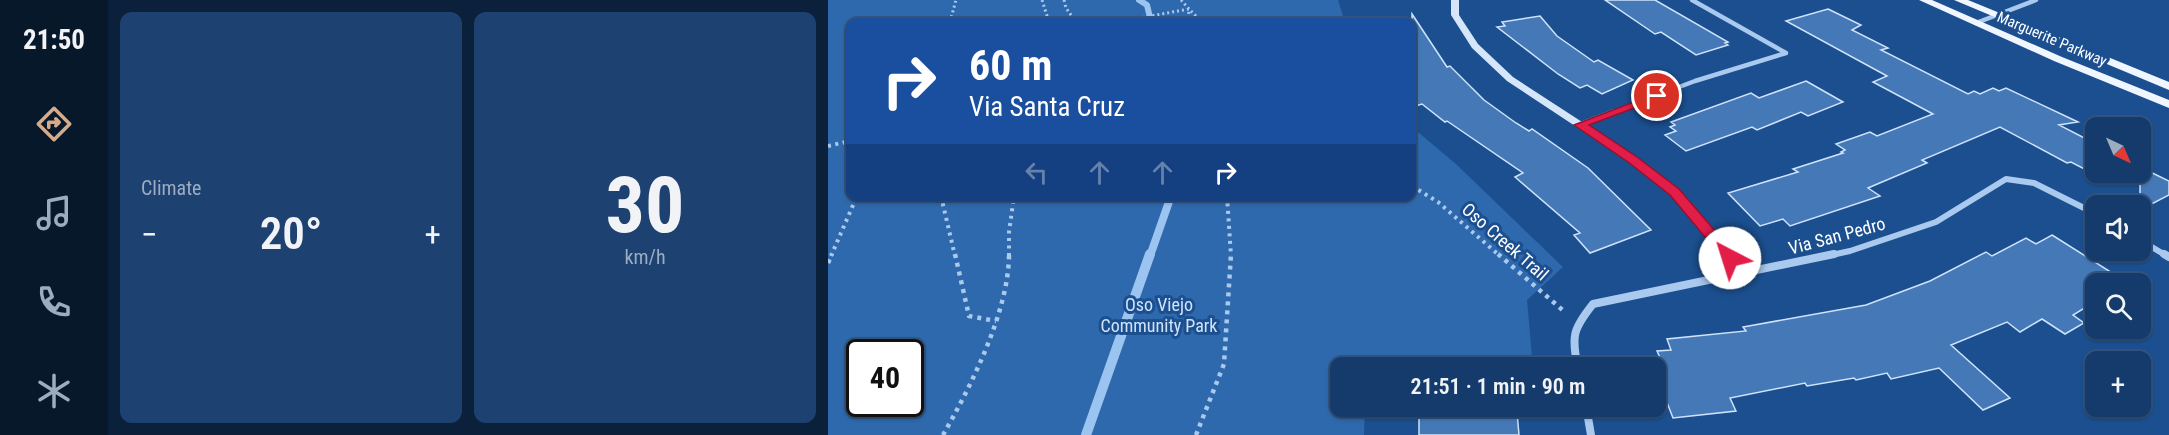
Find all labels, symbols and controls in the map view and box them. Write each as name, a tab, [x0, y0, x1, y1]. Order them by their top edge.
street label: Marguerite Parkway	[1994, 8, 2110, 70]
text: 21:50	[23, 24, 85, 56]
text: 60 m	[969, 41, 1052, 90]
icon: right	[870, 42, 948, 120]
pin	[1631, 70, 1682, 121]
icon: arrive	[1640, 79, 1673, 112]
text: Via Santa Cruz	[969, 91, 1125, 123]
icon: directions	[33, 103, 75, 145]
north arrow	[2085, 117, 2151, 183]
map controls	[2085, 117, 2151, 417]
icon: left	[1020, 156, 1053, 189]
icon: ahead	[1083, 156, 1116, 189]
icon: ahead	[1146, 156, 1179, 189]
icon: right	[1209, 156, 1242, 189]
text: 30	[606, 160, 684, 251]
text: Climate	[141, 176, 201, 200]
icon: music	[33, 192, 75, 234]
button: sound	[2085, 195, 2151, 261]
street label: Oso Creek Trail	[1458, 199, 1553, 285]
text: 20°	[260, 207, 322, 260]
street label: Via San Pedro	[1786, 213, 1888, 259]
text: −	[141, 215, 158, 254]
text: +	[425, 215, 441, 254]
position arrow	[1698, 226, 1762, 290]
text: km/h	[624, 245, 666, 269]
button: search	[2085, 273, 2151, 339]
icon: phone	[33, 281, 75, 323]
park label: Oso Viejo Community Park	[1101, 294, 1217, 336]
speed limit sign: 40	[846, 339, 924, 417]
button: +	[2085, 351, 2151, 417]
icon: climate	[33, 370, 75, 412]
text: 21:51 · 1 min · 90 m	[1411, 374, 1585, 399]

